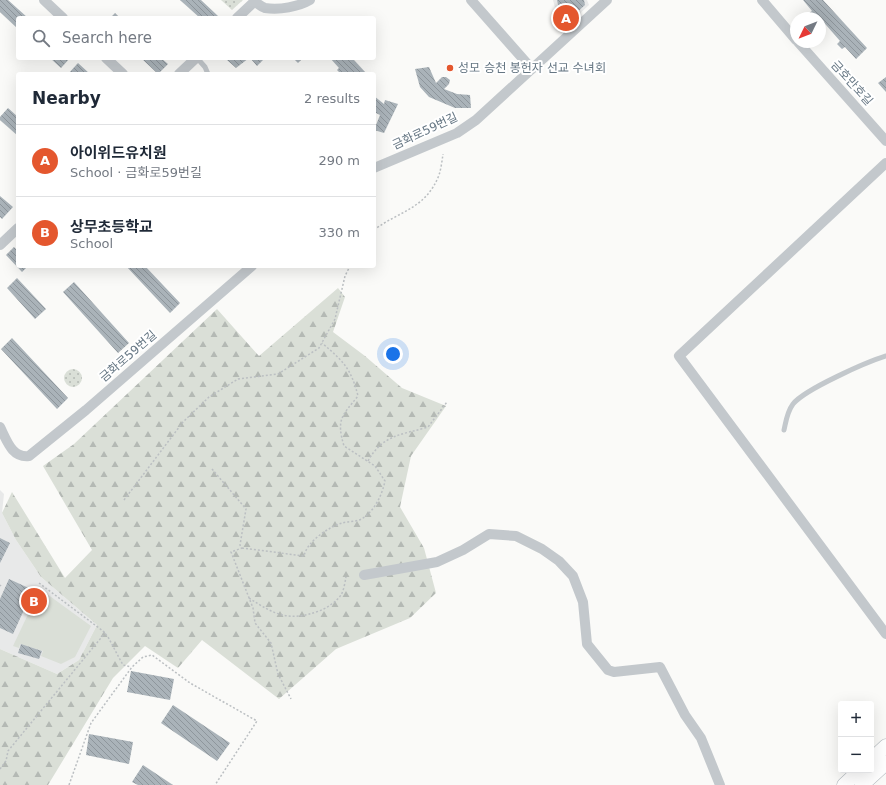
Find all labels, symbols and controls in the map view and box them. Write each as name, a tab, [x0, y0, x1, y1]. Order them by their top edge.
pin: A	[553, 3, 579, 33]
north arrow	[790, 12, 826, 48]
search box	[16, 16, 376, 60]
icon: search	[30, 27, 52, 49]
text: Search here	[62, 29, 152, 47]
street label: 금호만호길	[828, 58, 876, 108]
place label: 성모 승천 봉헌자 선교 수녀회	[458, 61, 606, 75]
marker: 성모 승천 봉헌자 선교 수녀회	[445, 63, 455, 73]
text: Nearby	[32, 88, 101, 108]
text: 2 results	[304, 91, 360, 106]
street label: 금화로59번길	[390, 110, 460, 152]
text: 아이위드유치원	[70, 144, 167, 162]
text: A	[40, 153, 50, 168]
text: 290 m	[318, 153, 360, 168]
text: School · 금화로59번길	[70, 165, 202, 180]
text: 상무초등학교	[70, 218, 153, 236]
text: B	[40, 225, 50, 240]
text: 330 m	[318, 225, 360, 240]
text: School	[70, 236, 113, 251]
street label: 금화로59번길	[97, 328, 159, 384]
your location	[383, 344, 403, 364]
pin: B	[21, 586, 47, 616]
map controls	[838, 701, 874, 773]
button: +	[838, 701, 874, 737]
button: −	[838, 737, 874, 773]

